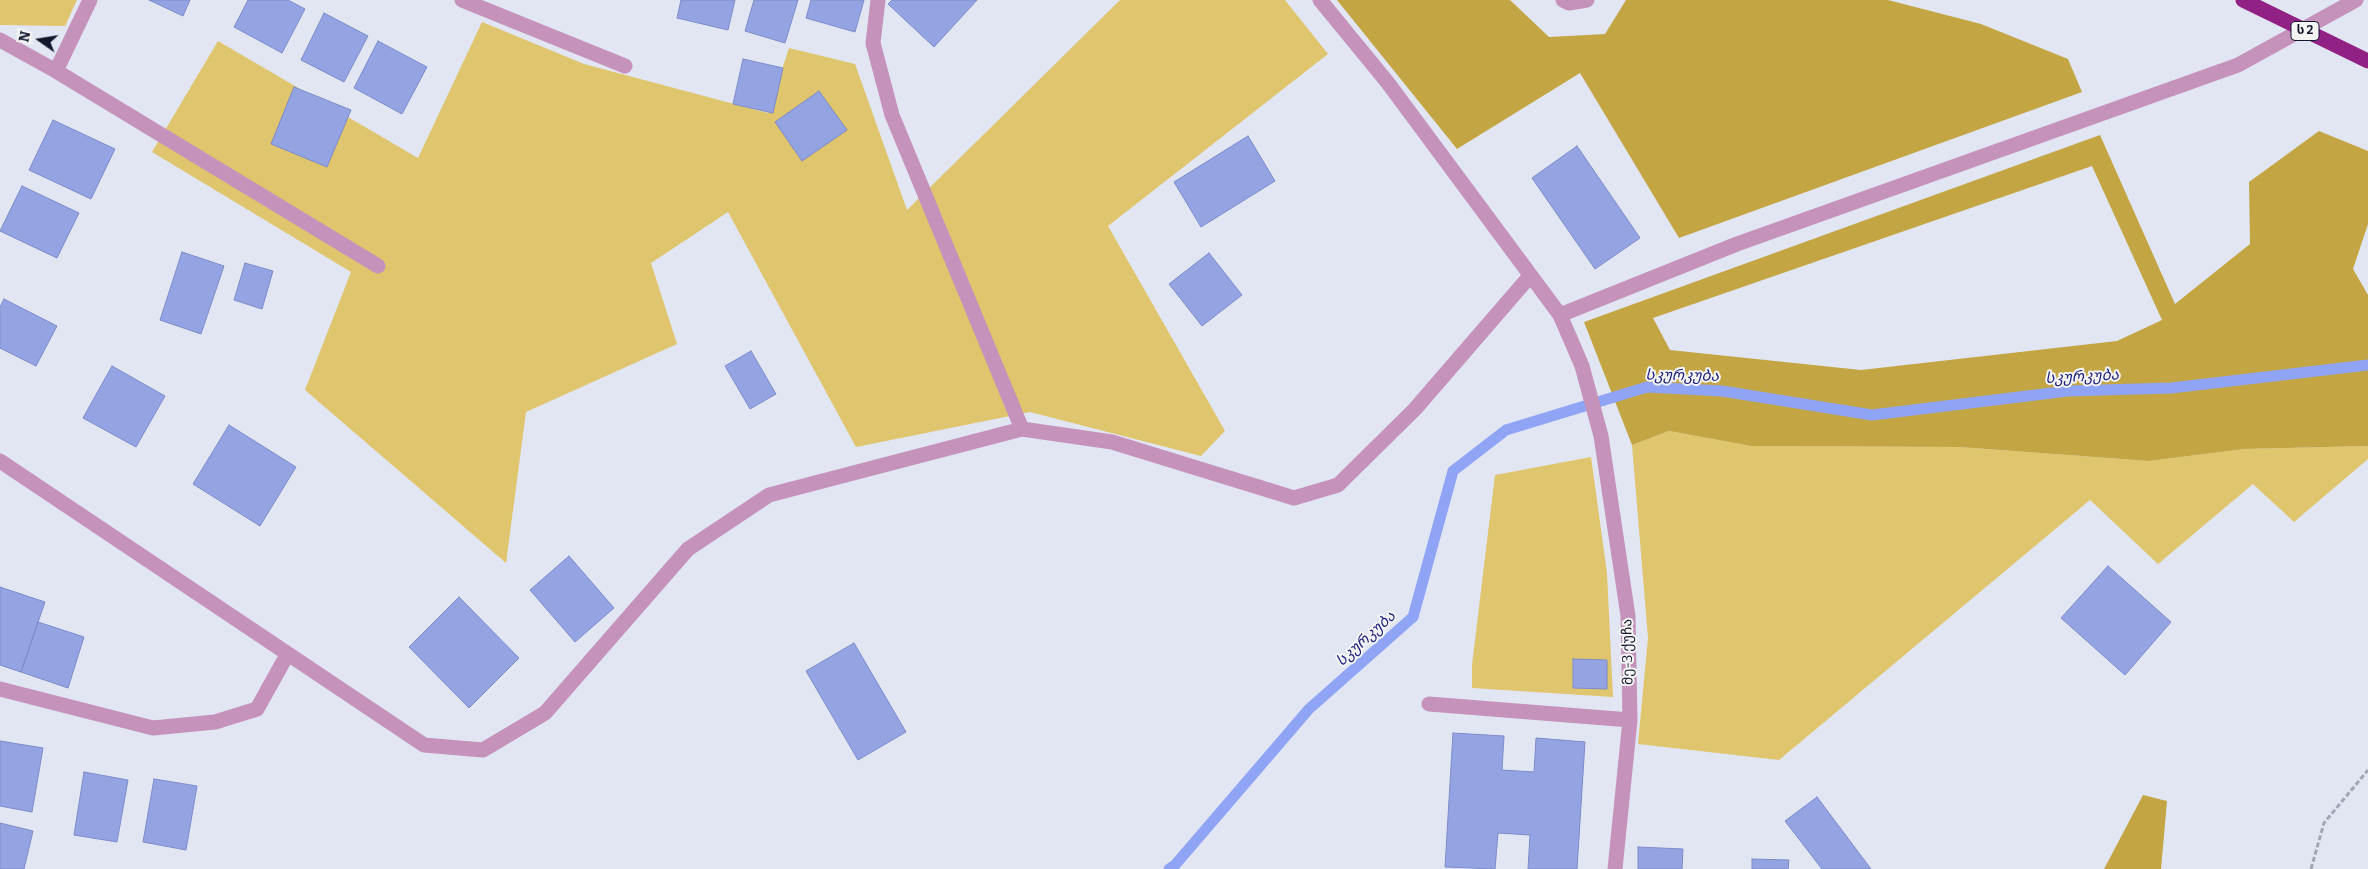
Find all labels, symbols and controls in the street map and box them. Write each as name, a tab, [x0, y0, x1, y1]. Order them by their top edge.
north arrow	[15, 15, 65, 65]
road number: ს 2	[2291, 22, 2319, 40]
text: N	[15, 29, 34, 44]
water label: სკურკუბა	[1645, 366, 1719, 386]
water label: სკურკუბა	[2045, 366, 2119, 388]
water label: სკურკუბა	[1333, 608, 1399, 670]
street label: მე-3 ქუჩა	[1619, 619, 1637, 685]

